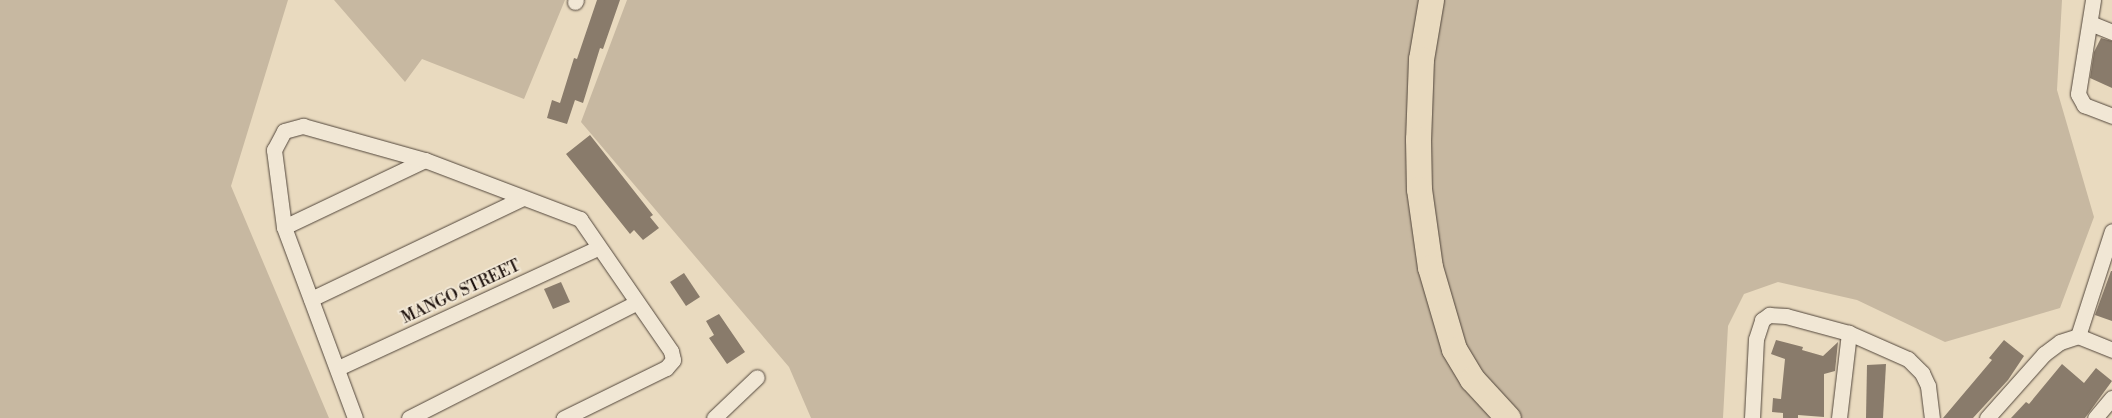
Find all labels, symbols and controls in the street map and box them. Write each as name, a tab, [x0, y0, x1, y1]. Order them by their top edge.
street label: MANGO STREET	[399, 256, 523, 328]

